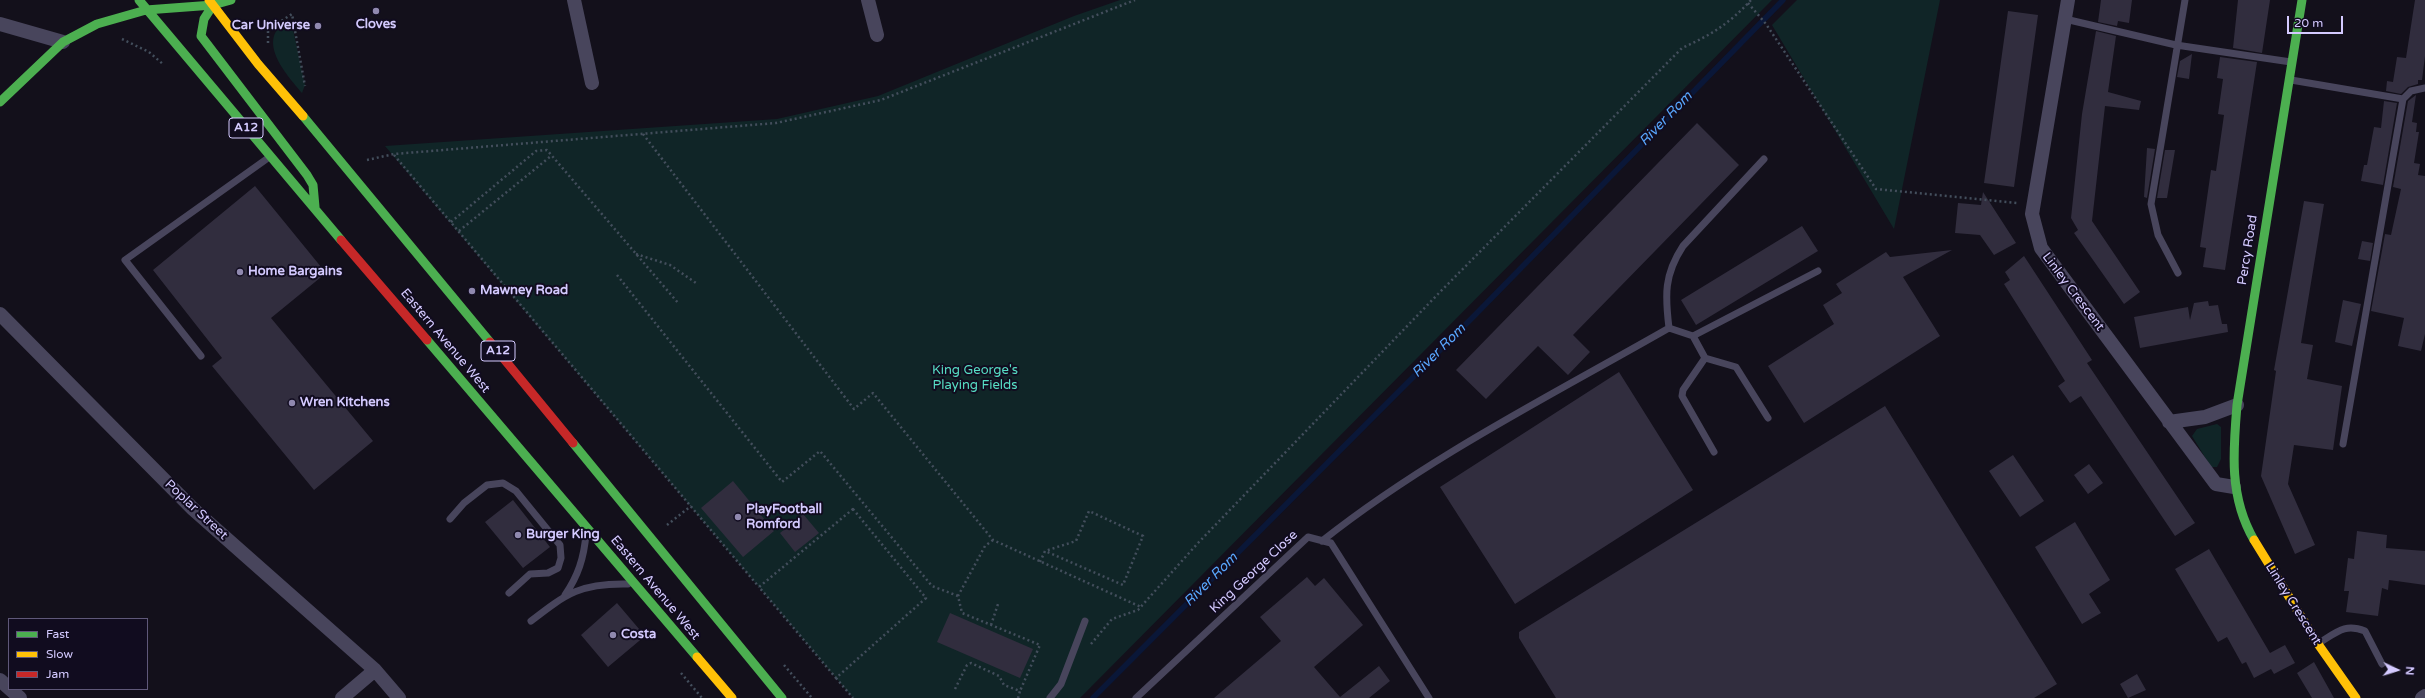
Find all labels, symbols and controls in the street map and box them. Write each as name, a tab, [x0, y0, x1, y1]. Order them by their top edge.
marker: Cloves	[371, 6, 381, 16]
scale bar	[2289, 8, 2345, 34]
text: 20 m	[2294, 16, 2323, 30]
place label: Cloves	[356, 17, 396, 33]
place label: Car Universe	[232, 18, 310, 34]
marker: Car Universe	[313, 21, 323, 31]
water label: River Rom	[1636, 88, 1696, 150]
road number: A12	[229, 118, 263, 138]
street label: Percy Road	[2235, 214, 2261, 286]
street label: Linley Crescent	[2039, 250, 2107, 334]
place label: Home Bargains	[248, 264, 342, 280]
marker: Home Bargains	[235, 267, 245, 277]
place label: Mawney Road	[480, 283, 568, 299]
street label: Eastern Avenue West	[397, 286, 493, 396]
marker: Mawney Road	[467, 286, 477, 296]
water label: River Rom	[1409, 321, 1469, 381]
road number: A12	[481, 341, 515, 361]
park label: King George's Playing Fields	[932, 363, 1018, 394]
place label: Wren Kitchens	[300, 395, 390, 411]
marker: Wren Kitchens	[287, 398, 297, 408]
street label: Poplar Street	[161, 477, 231, 543]
place label: PlayFootball Romford	[746, 502, 822, 533]
marker: PlayFootball Romford	[733, 512, 743, 522]
place label: Burger King	[526, 527, 600, 543]
street label: King George Close	[1207, 527, 1301, 617]
marker: Burger King	[513, 530, 523, 540]
street label: Eastern Avenue West	[607, 533, 703, 643]
water label: River Rom	[1181, 550, 1241, 610]
street label: Linley Crescent	[2262, 560, 2324, 648]
legend	[8, 618, 148, 690]
text: Fast	[46, 627, 69, 641]
place label: Costa	[621, 627, 656, 643]
marker: Costa	[608, 630, 618, 640]
text: Slow	[46, 647, 73, 661]
north arrow	[2377, 650, 2417, 690]
text: N	[2403, 666, 2416, 676]
text: Jam	[46, 667, 69, 681]

